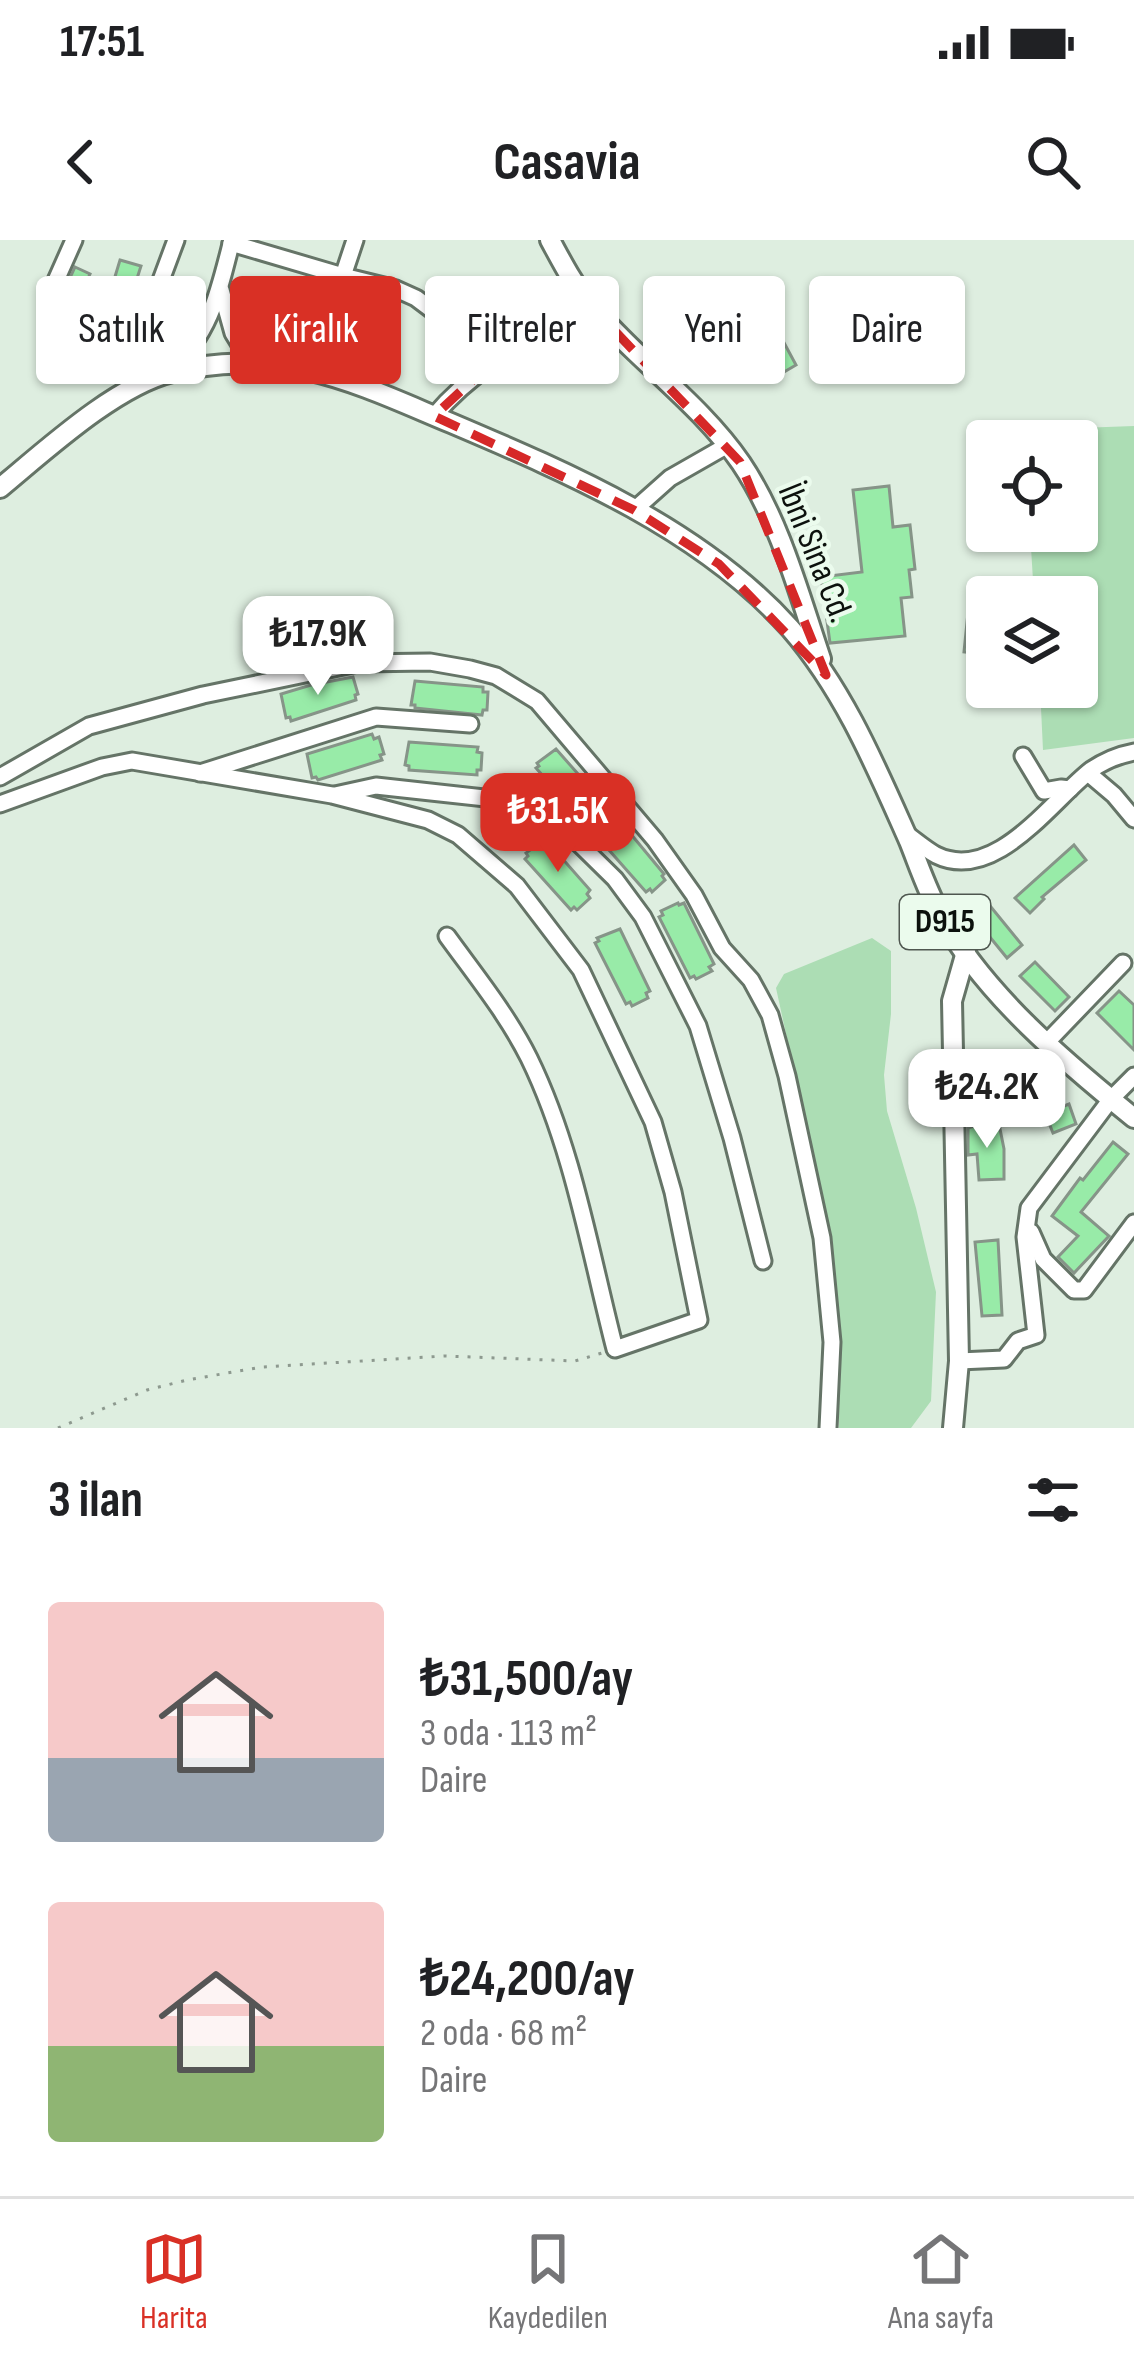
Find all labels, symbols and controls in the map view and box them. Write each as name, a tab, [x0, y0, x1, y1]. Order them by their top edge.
text: 17:51	[60, 15, 144, 70]
icon: back	[48, 129, 114, 195]
icon: search	[1020, 129, 1086, 195]
text: Casavia	[493, 130, 641, 195]
chip: Satılık	[36, 276, 206, 384]
chip: Kiralık	[230, 276, 401, 384]
chip: Filtreler	[425, 276, 619, 384]
chip: Yeni	[643, 276, 785, 384]
chip: Daire	[809, 276, 965, 384]
map controls	[966, 420, 1098, 708]
button: locate	[966, 420, 1098, 552]
street label: İbni Sina Cd.	[768, 477, 862, 629]
button: layers	[966, 576, 1098, 708]
pin: ₺17.9K	[220, 596, 416, 698]
text: ₺17.9K	[270, 611, 366, 658]
pin: ₺31.5K	[460, 773, 656, 875]
text: ₺31.5K	[507, 788, 609, 835]
road number: D915	[900, 895, 990, 949]
pin: ₺24.2K	[889, 1049, 1085, 1151]
text: ₺24.2K	[935, 1064, 1039, 1111]
icon: filters	[1020, 1467, 1086, 1533]
text: 3 ilan	[48, 1470, 143, 1531]
text: ₺31,500/ay	[420, 1649, 633, 1710]
icon: home	[144, 1650, 288, 1794]
text: 3 oda · 113 m²	[420, 1710, 597, 1757]
text: Daire	[420, 1757, 487, 1804]
text: ₺24,200/ay	[420, 1949, 635, 2010]
icon: home	[144, 1950, 288, 2094]
text: 2 oda · 68 m²	[420, 2010, 587, 2057]
text: Daire	[420, 2057, 487, 2104]
tab: Harita	[140, 2226, 208, 2338]
tab: Kaydedilen	[488, 2226, 608, 2338]
tab: Ana sayfa	[888, 2226, 994, 2338]

